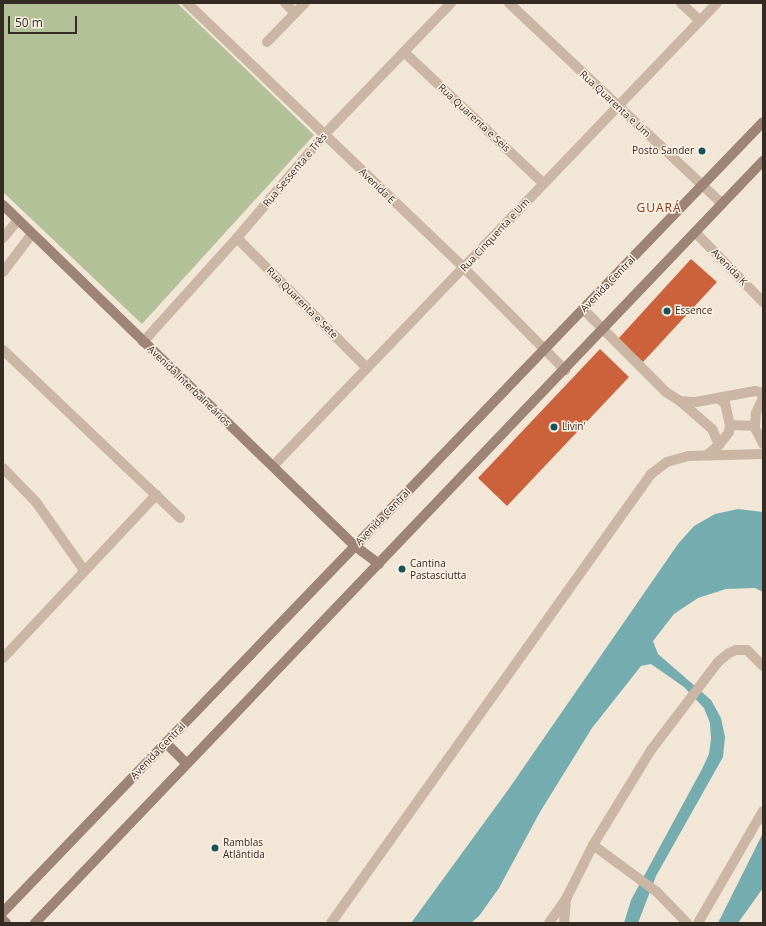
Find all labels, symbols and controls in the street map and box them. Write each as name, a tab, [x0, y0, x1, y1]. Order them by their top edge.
scale bar	[10, 8, 79, 34]
text: 50 m	[15, 14, 43, 31]
street label: Rua Quarenta e Um	[577, 68, 653, 140]
street label: Rua Quarenta e Seis	[436, 82, 512, 154]
street label: Rua Sessenta e Três	[261, 131, 329, 209]
place label: Posto Sander	[632, 145, 694, 157]
marker: Posto Sander	[697, 146, 707, 156]
street label: Avenida E	[356, 166, 398, 206]
street label: Rua Cinquenta e Um	[458, 196, 532, 274]
district label: GUARÁ	[636, 201, 682, 215]
street label: Avenida K	[709, 246, 749, 288]
street label: Avenida Central	[578, 253, 638, 315]
street label: Rua Quarenta e Sete	[264, 265, 340, 341]
place label: Essence	[675, 305, 712, 317]
marker: Essence	[662, 306, 672, 316]
street label: Avenida Interbalneários	[145, 343, 233, 429]
place label: Livin'	[562, 421, 586, 433]
marker: Livin'	[549, 422, 559, 432]
street label: Avenida Central	[353, 486, 413, 548]
place label: Cantina Pastasciutta	[410, 557, 466, 580]
marker: Cantina Pastasciutta	[397, 564, 407, 574]
street label: Avenida Central	[128, 720, 188, 782]
place label: Ramblas Atlântida	[223, 836, 265, 860]
marker: Ramblas Atlântida	[210, 843, 220, 853]

